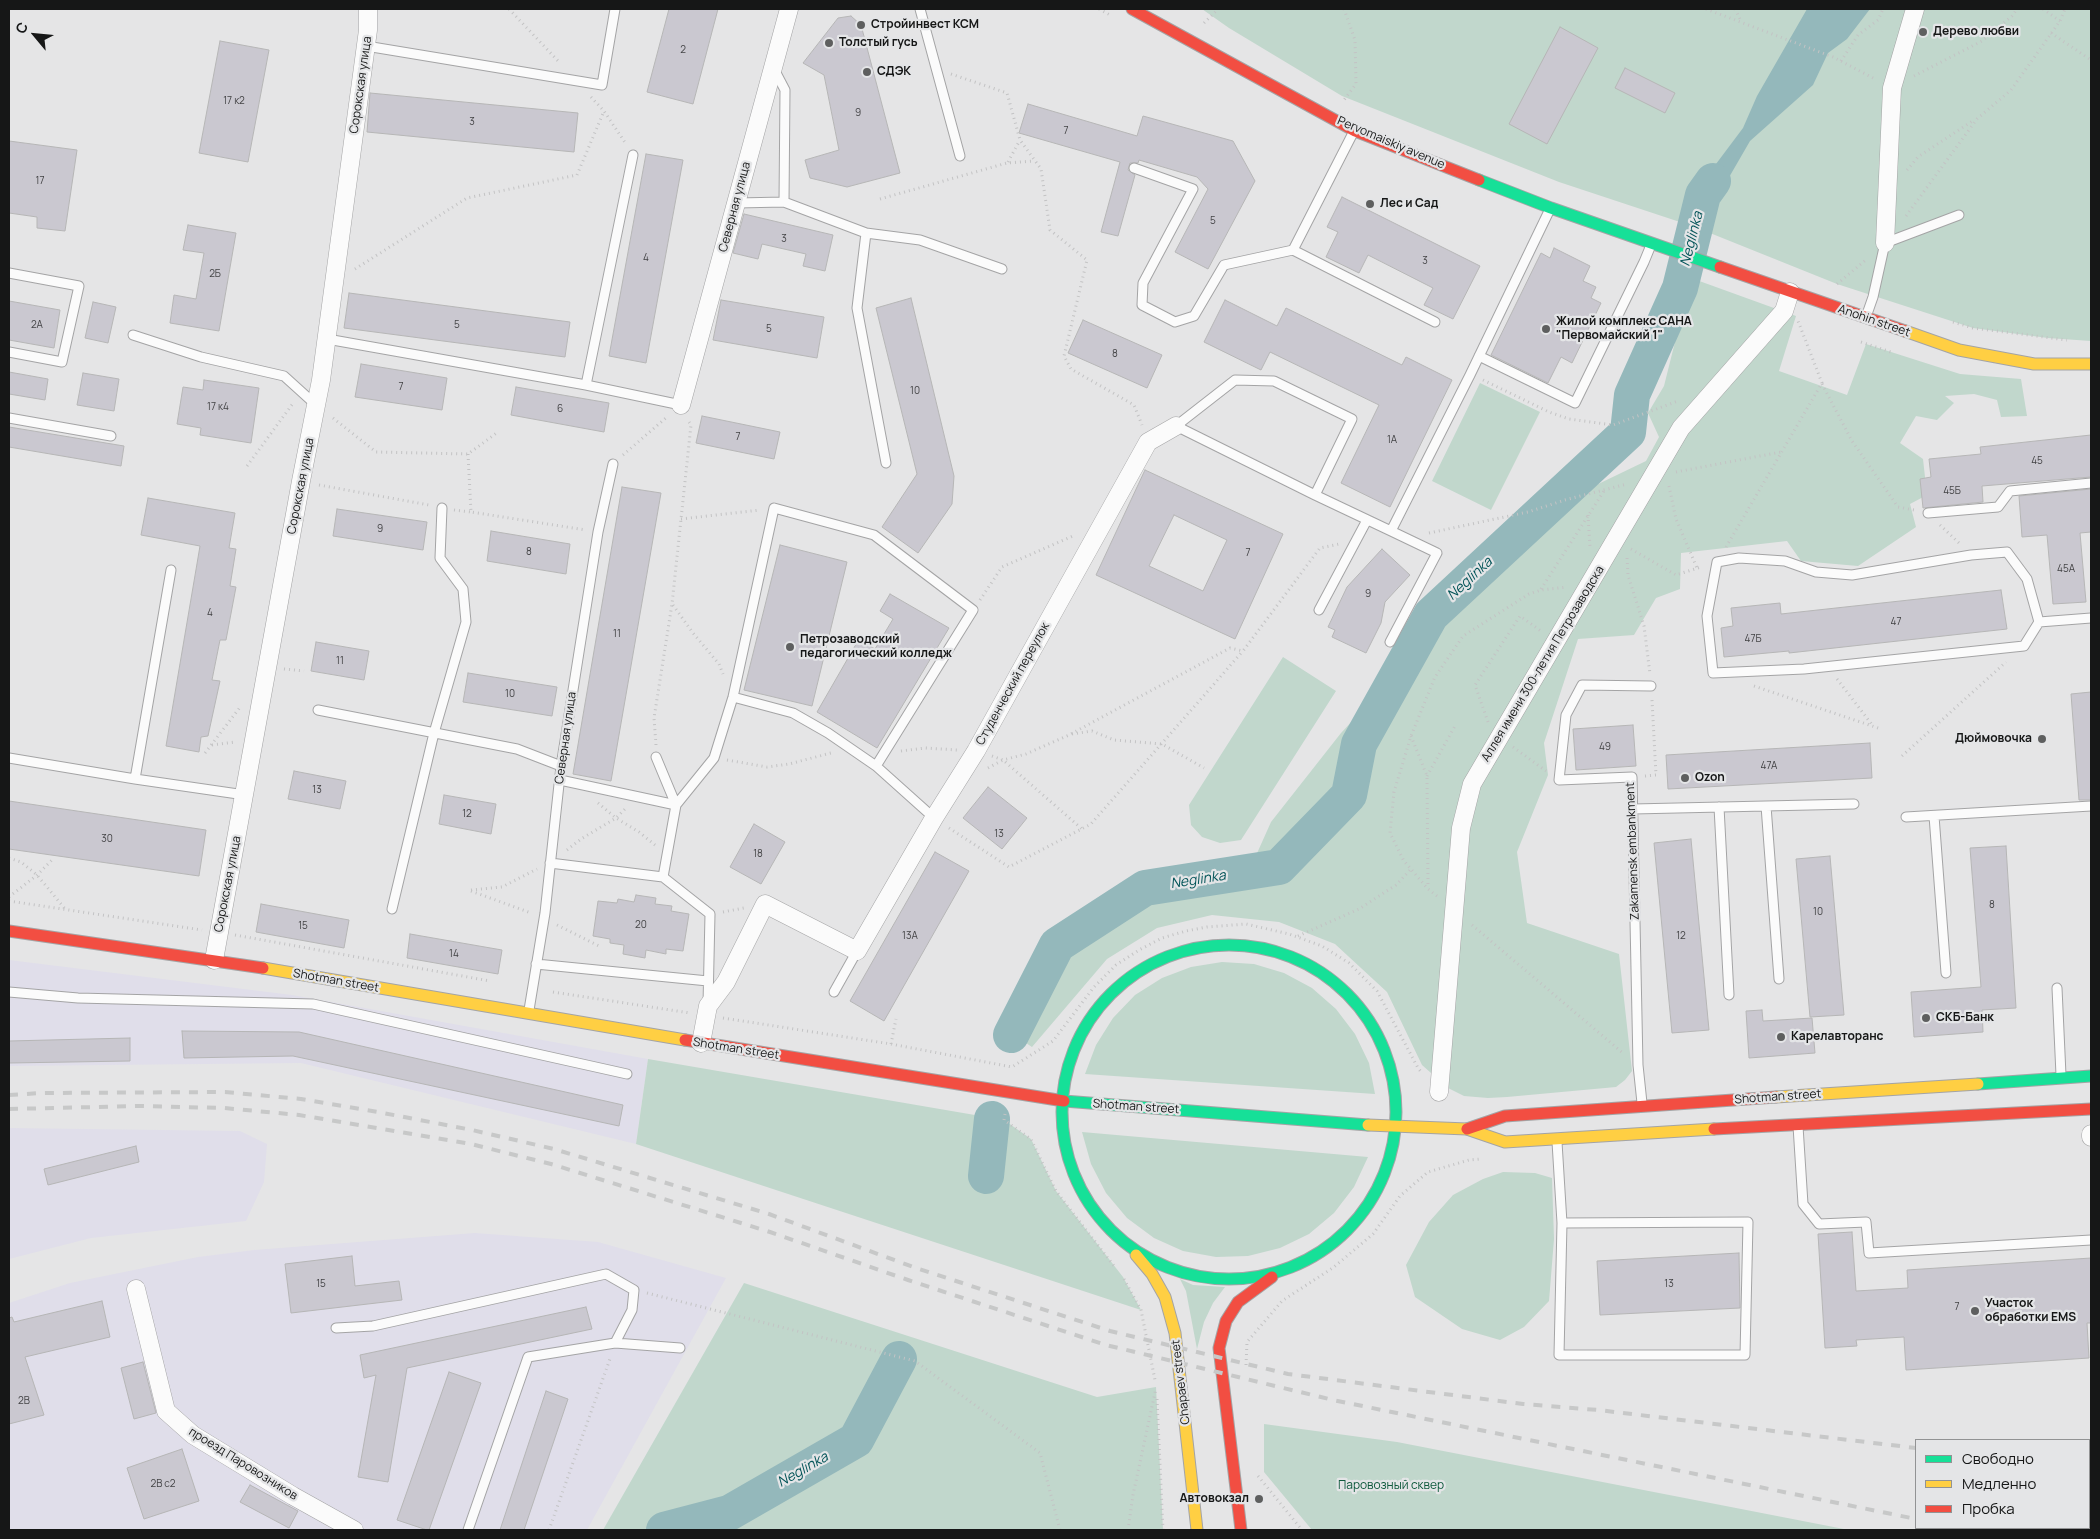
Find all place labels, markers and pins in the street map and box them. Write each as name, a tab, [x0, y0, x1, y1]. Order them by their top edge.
place label: Стройинвест КСМ	[871, 18, 979, 32]
marker: Стройинвест КСМ	[855, 19, 867, 31]
place label: Дерево любви	[1933, 25, 2019, 39]
marker: Дерево любви	[1917, 26, 1929, 38]
place label: Толстый гусь	[839, 36, 918, 50]
marker: Толстый гусь	[823, 37, 835, 49]
place label: СДЭК	[877, 65, 911, 79]
marker: СДЭК	[861, 66, 873, 78]
place label: Лес и Сад	[1380, 197, 1438, 211]
marker: Лес и Сад	[1364, 198, 1376, 210]
place label: Жилой комплекс САНА "Первомайский 1"	[1556, 315, 1692, 343]
marker: Жилой комплекс САНА "Первомайский 1"	[1540, 323, 1552, 335]
place label: Петрозаводский педагогический колледж	[800, 633, 952, 661]
marker: Петрозаводский педагогический колледж	[784, 641, 796, 653]
place label: Дюймовочка	[1955, 732, 2032, 746]
marker: Дюймовочка	[2036, 733, 2048, 745]
place label: Ozon	[1695, 771, 1725, 785]
marker: Ozon	[1679, 772, 1691, 784]
place label: СКБ-Банк	[1936, 1011, 1994, 1025]
marker: СКБ-Банк	[1920, 1012, 1932, 1024]
place label: Карелавторанс	[1791, 1030, 1884, 1044]
marker: Карелавторанс	[1775, 1031, 1787, 1043]
place label: Участок обработки EMS	[1985, 1297, 2076, 1325]
marker: Участок обработки EMS	[1969, 1305, 1981, 1317]
place label: Автовокзал	[1180, 1492, 1249, 1506]
marker: Автовокзал	[1253, 1493, 1265, 1505]

